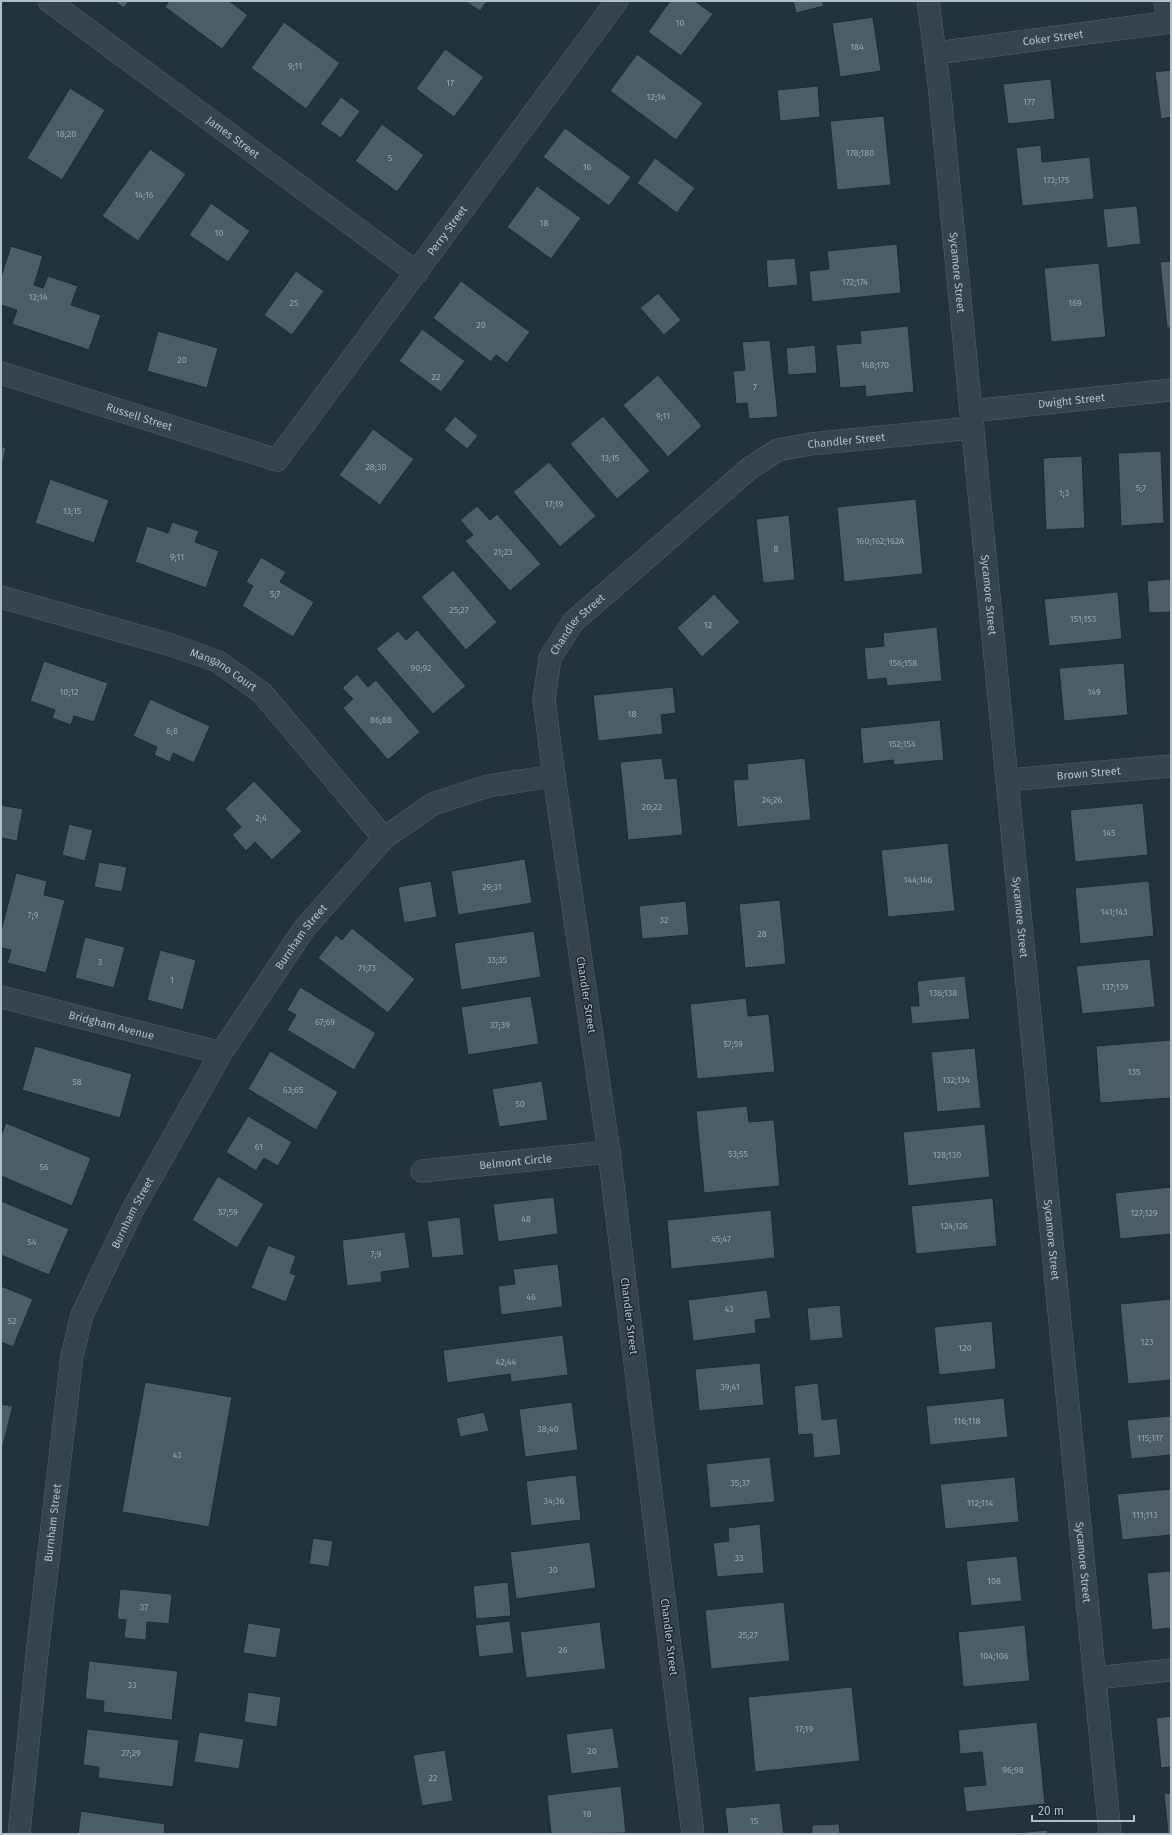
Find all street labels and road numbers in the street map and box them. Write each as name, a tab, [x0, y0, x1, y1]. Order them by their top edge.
street label: Coker Street	[1022, 27, 1084, 48]
street label: James Street	[204, 113, 262, 161]
street label: Perry Street	[424, 203, 470, 258]
street label: Sycamore Street	[947, 231, 968, 313]
street label: Dwight Street	[1037, 390, 1105, 410]
street label: Russell Street	[105, 400, 174, 433]
street label: Chandler Street	[807, 430, 886, 451]
street label: Sycamore Street	[979, 554, 999, 636]
street label: Chandler Street	[547, 591, 607, 657]
street label: Mangano Court	[188, 646, 259, 694]
street label: Brown Street	[1056, 764, 1121, 782]
street label: Sycamore Street	[1010, 876, 1031, 958]
street label: Burnham Street	[272, 901, 329, 972]
street label: Chandler Street	[574, 956, 598, 1034]
street label: Bridgham Avenue	[67, 1008, 156, 1042]
street label: Belmont Circle	[479, 1151, 552, 1172]
street label: Burnham Street	[108, 1175, 156, 1251]
street label: Sycamore Street	[1042, 1199, 1062, 1281]
street label: Chandler Street	[618, 1277, 640, 1355]
street label: Burnham Street	[41, 1483, 63, 1563]
street label: Sycamore Street	[1073, 1521, 1094, 1603]
street label: Chandler Street	[658, 1598, 680, 1676]

